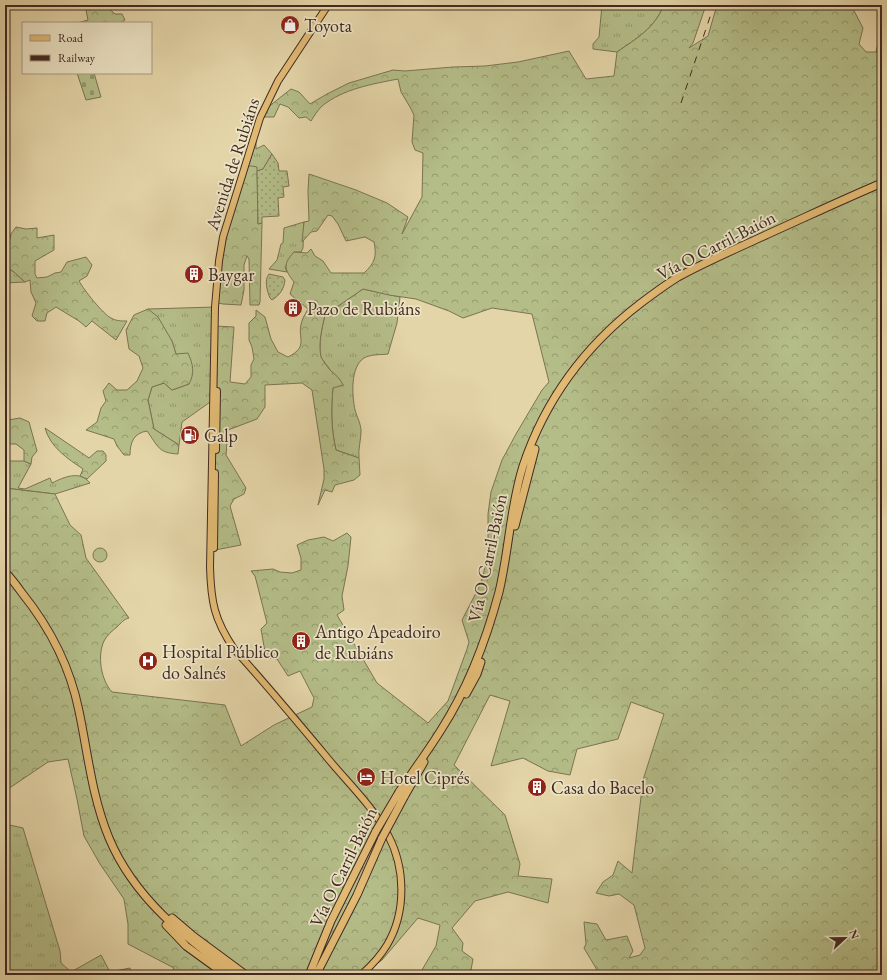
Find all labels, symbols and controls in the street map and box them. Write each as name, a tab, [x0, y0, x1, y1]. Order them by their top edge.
shop icon: Toyota	[279, 14, 301, 36]
place label: Toyota	[304, 14, 353, 37]
legend	[22, 22, 152, 74]
text: Road	[58, 30, 84, 46]
text: Railway	[58, 50, 96, 66]
street label: Avenida de Rubiáns	[199, 95, 264, 234]
street label: Vía O Carril-Baión	[653, 205, 780, 285]
building icon: Baygar	[183, 263, 205, 285]
place label: Baygar	[208, 263, 254, 286]
building icon: Pazo de Rubiáns	[282, 297, 304, 319]
place label: Pazo de Rubiáns	[307, 297, 421, 320]
fuel station icon: Galp	[179, 424, 201, 446]
place label: Galp	[204, 424, 238, 447]
street label: Vía O Carril-Baión	[462, 491, 512, 624]
place label: Antigo Apeadoiro de Rubiáns	[314, 620, 441, 664]
building icon: Antigo Apeadoiro de Rubiáns	[290, 630, 312, 652]
place label: Hospital Público do Salnés	[162, 640, 279, 684]
hospital icon: Hospital Público do Salnés	[137, 650, 159, 672]
hotel icon: Hotel Ciprés	[355, 766, 377, 788]
place label: Hotel Ciprés	[380, 766, 470, 789]
building icon: Casa do Bacelo	[526, 776, 548, 798]
place label: Casa do Bacelo	[551, 776, 654, 799]
street label: Vía O Carril-Baión	[304, 803, 382, 931]
north arrow	[825, 918, 865, 958]
text: N	[846, 928, 862, 941]

